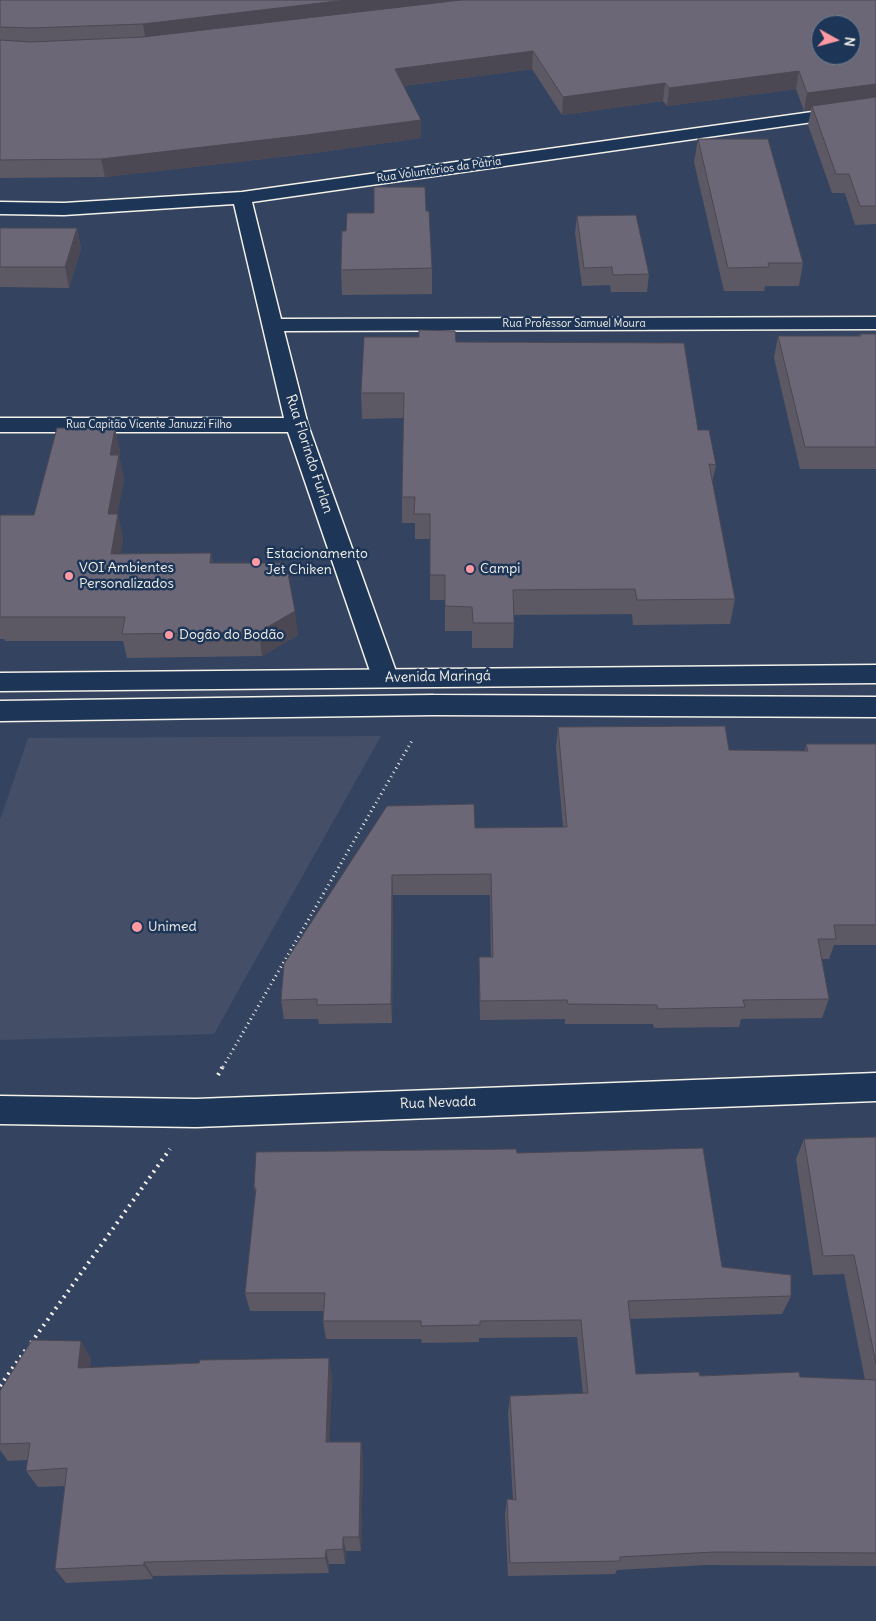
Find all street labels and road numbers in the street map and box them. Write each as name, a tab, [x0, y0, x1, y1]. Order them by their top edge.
street label: Rua Voluntários da Pátria	[376, 155, 502, 185]
street label: Rua Professor Samuel Moura	[502, 317, 646, 331]
street label: Rua Florindo Furlan	[282, 392, 336, 516]
street label: Rua Capitão Vicente Januzzi Filho	[66, 418, 232, 432]
street label: Avenida Maringá	[385, 668, 491, 686]
street label: Rua Nevada	[400, 1093, 476, 1113]

